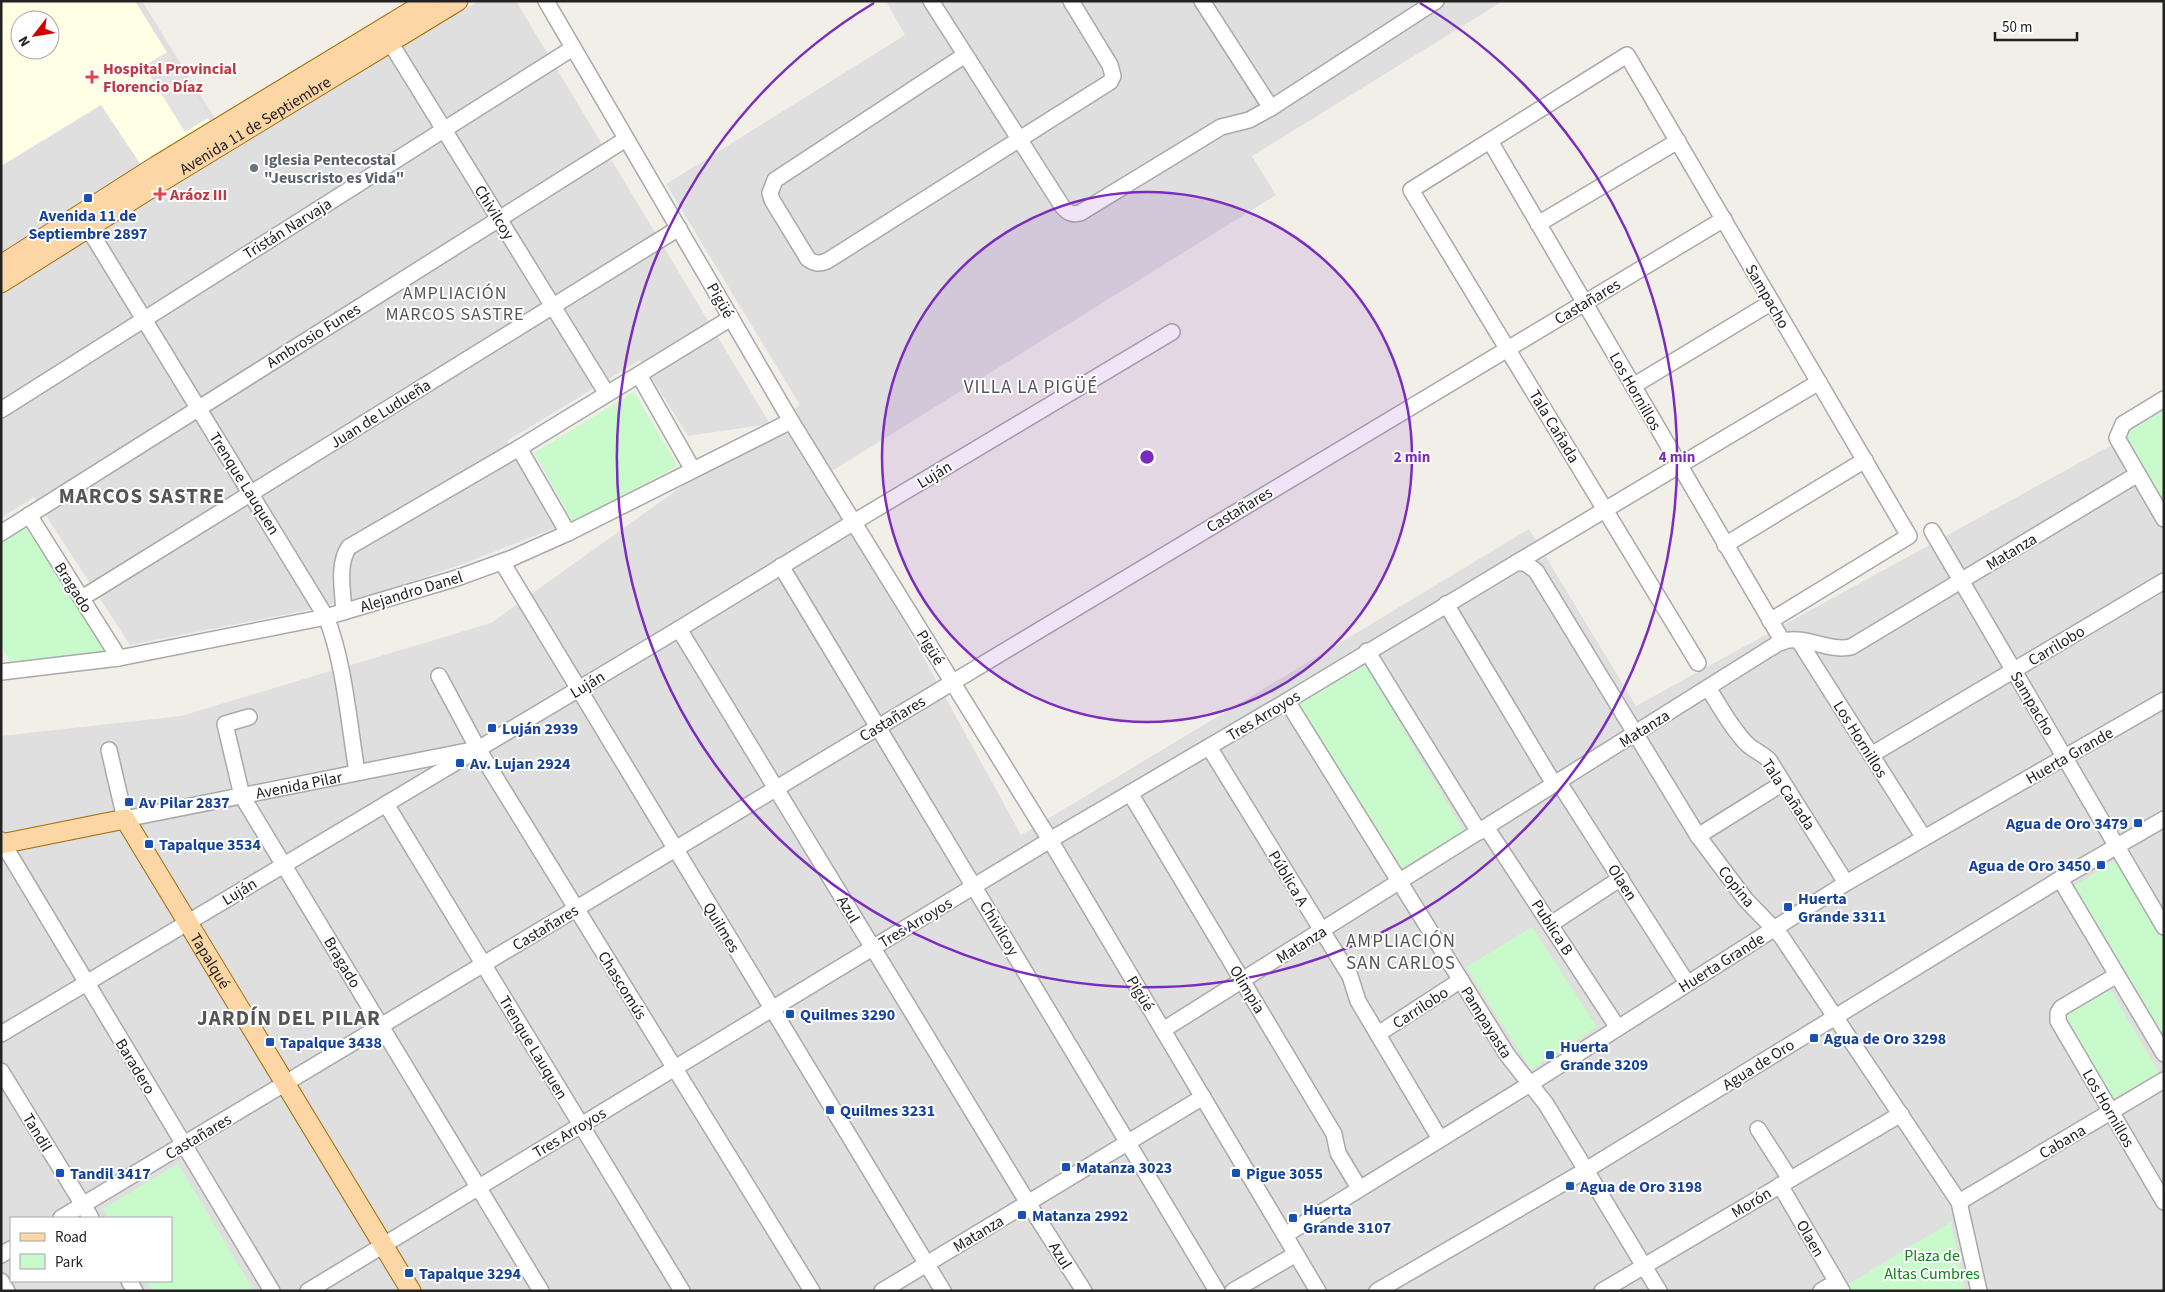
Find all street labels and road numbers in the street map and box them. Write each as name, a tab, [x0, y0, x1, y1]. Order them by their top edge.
street label: Avenida 11 de Septiembre	[175, 71, 335, 180]
street label: Chivilcoy	[469, 181, 520, 244]
street label: Tristán Narvaja	[239, 193, 336, 265]
street label: Sampacho	[1740, 260, 1794, 333]
street label: Castañares	[1550, 273, 1625, 330]
street label: Pigüé	[701, 279, 739, 322]
street label: Ambrosio Funes	[262, 298, 365, 374]
street label: Los Hornillos	[1604, 348, 1667, 435]
street label: Juan de Ludueña	[326, 374, 435, 454]
street label: Tala Cañada	[1524, 386, 1585, 467]
street label: Trenque Lauquen	[204, 428, 285, 539]
street label: Luján	[913, 456, 956, 494]
street label: Castañares	[1202, 481, 1277, 538]
street label: Matanza	[1982, 528, 2041, 576]
street label: Bragado	[49, 558, 97, 617]
street label: Alejandro Danel	[357, 566, 465, 618]
street label: Carrilobo	[2024, 620, 2089, 671]
street label: Pigüé	[911, 626, 950, 669]
street label: Luján	[566, 666, 609, 704]
street label: Sampacho	[2005, 667, 2059, 740]
street label: Tres Arroyos	[1223, 685, 1305, 746]
street label: Castañares	[855, 690, 930, 747]
street label: Los Hornillos	[1828, 697, 1893, 782]
street label: Matanza	[1615, 705, 1674, 753]
street label: Huerta Grande	[2022, 722, 2117, 790]
street label: Tala Cañada	[1756, 755, 1820, 835]
street label: Avenida Pilar	[254, 766, 344, 805]
street label: Pública A	[1263, 846, 1314, 911]
street label: Olaen	[1602, 860, 1642, 905]
street label: Copina	[1713, 861, 1760, 912]
street label: Luján	[218, 873, 261, 911]
street label: Azul	[831, 892, 865, 927]
street label: Tres Arroyos	[875, 892, 957, 953]
street label: Publica B	[1526, 895, 1578, 960]
street label: Chivilcoy	[974, 897, 1024, 960]
street label: Quilmes	[697, 898, 745, 957]
street label: Castañares	[508, 899, 583, 956]
street label: Matanza	[1272, 921, 1331, 969]
street label: Huerta Grande	[1674, 928, 1769, 998]
street label: Tapalqué	[184, 929, 235, 993]
street label: Bragado	[318, 933, 366, 992]
street label: Chascomús	[592, 947, 652, 1024]
street label: Olimpia	[1224, 961, 1270, 1018]
street label: Pigüé	[1121, 972, 1159, 1015]
street label: Carrilobo	[1388, 982, 1453, 1034]
street label: Pampayasta	[1455, 982, 1517, 1063]
street label: Trenque Lauquen	[493, 992, 573, 1104]
street label: Baradero	[110, 1034, 160, 1099]
street label: Agua de Oro	[1718, 1034, 1799, 1096]
street label: Los Hornillos	[2077, 1065, 2140, 1152]
street label: Tres Arroyos	[529, 1102, 611, 1163]
street label: Castañares	[161, 1108, 236, 1165]
street label: Tandil	[17, 1109, 57, 1156]
street label: Cabana	[2035, 1119, 2090, 1164]
street label: Morón	[1727, 1182, 1776, 1223]
street label: Matanza	[949, 1210, 1008, 1258]
street label: Olaen	[1791, 1216, 1830, 1261]
street label: Azul	[1043, 1238, 1077, 1273]

